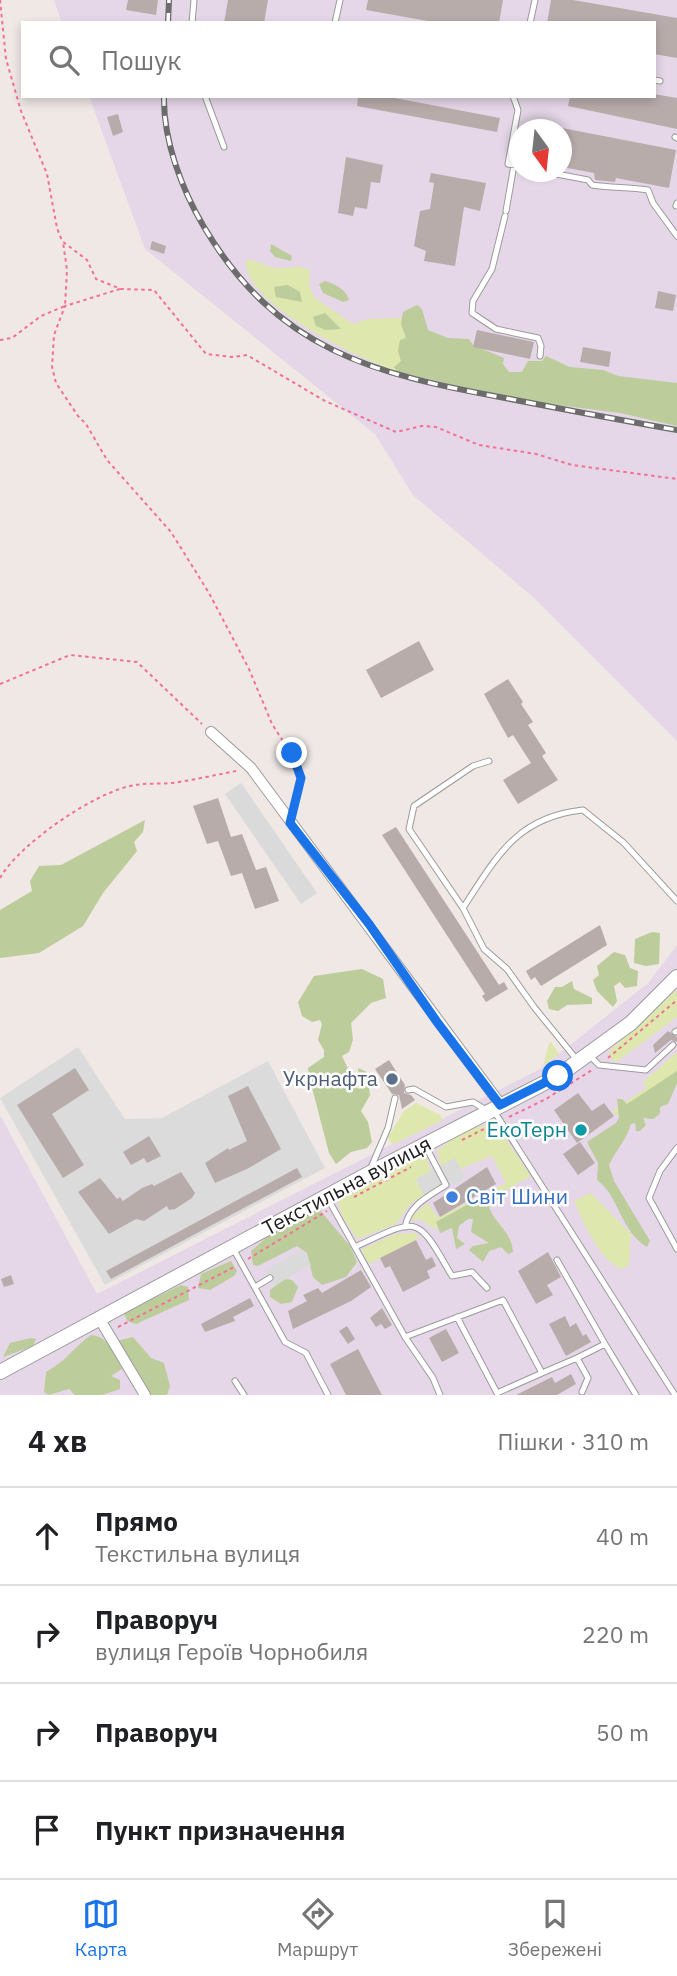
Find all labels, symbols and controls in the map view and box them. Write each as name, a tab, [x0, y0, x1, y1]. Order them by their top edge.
search box	[21, 21, 656, 98]
icon: search	[45, 41, 83, 79]
text: Пошук	[101, 43, 182, 77]
north arrow	[509, 119, 572, 182]
route end	[276, 737, 307, 768]
route start	[542, 1060, 573, 1091]
place label: Укрнафта	[283, 1064, 378, 1092]
marker: Укрнафта	[384, 1071, 400, 1087]
place label: ЕкоТерн	[487, 1115, 567, 1143]
marker: ЕкоТерн	[573, 1122, 589, 1138]
street label: Текстильна вулиця	[257, 1129, 436, 1241]
place label: Світ Шини	[466, 1182, 568, 1210]
marker: Світ Шини	[444, 1189, 460, 1205]
text: 4 хв	[28, 1421, 87, 1460]
text: Пішки · 310 m	[498, 1426, 649, 1456]
text: Прямо	[95, 1504, 178, 1538]
icon: ahead	[28, 1517, 66, 1555]
text: 40 m	[596, 1521, 649, 1551]
text: Текстильна вулиця	[95, 1538, 300, 1568]
text: Праворуч	[95, 1602, 218, 1636]
icon: right	[28, 1615, 66, 1653]
text: 220 m	[582, 1619, 649, 1649]
text: вулиця Героїв Чорнобиля	[95, 1636, 368, 1666]
icon: right	[28, 1713, 66, 1751]
text: Праворуч	[95, 1715, 218, 1749]
text: 50 m	[596, 1717, 649, 1747]
icon: arrive	[28, 1811, 66, 1849]
text: Пункт призначення	[95, 1813, 345, 1847]
tab: Карта	[75, 1895, 127, 1961]
tab: Маршрут	[277, 1895, 358, 1961]
tab: Збережені	[508, 1895, 602, 1961]

